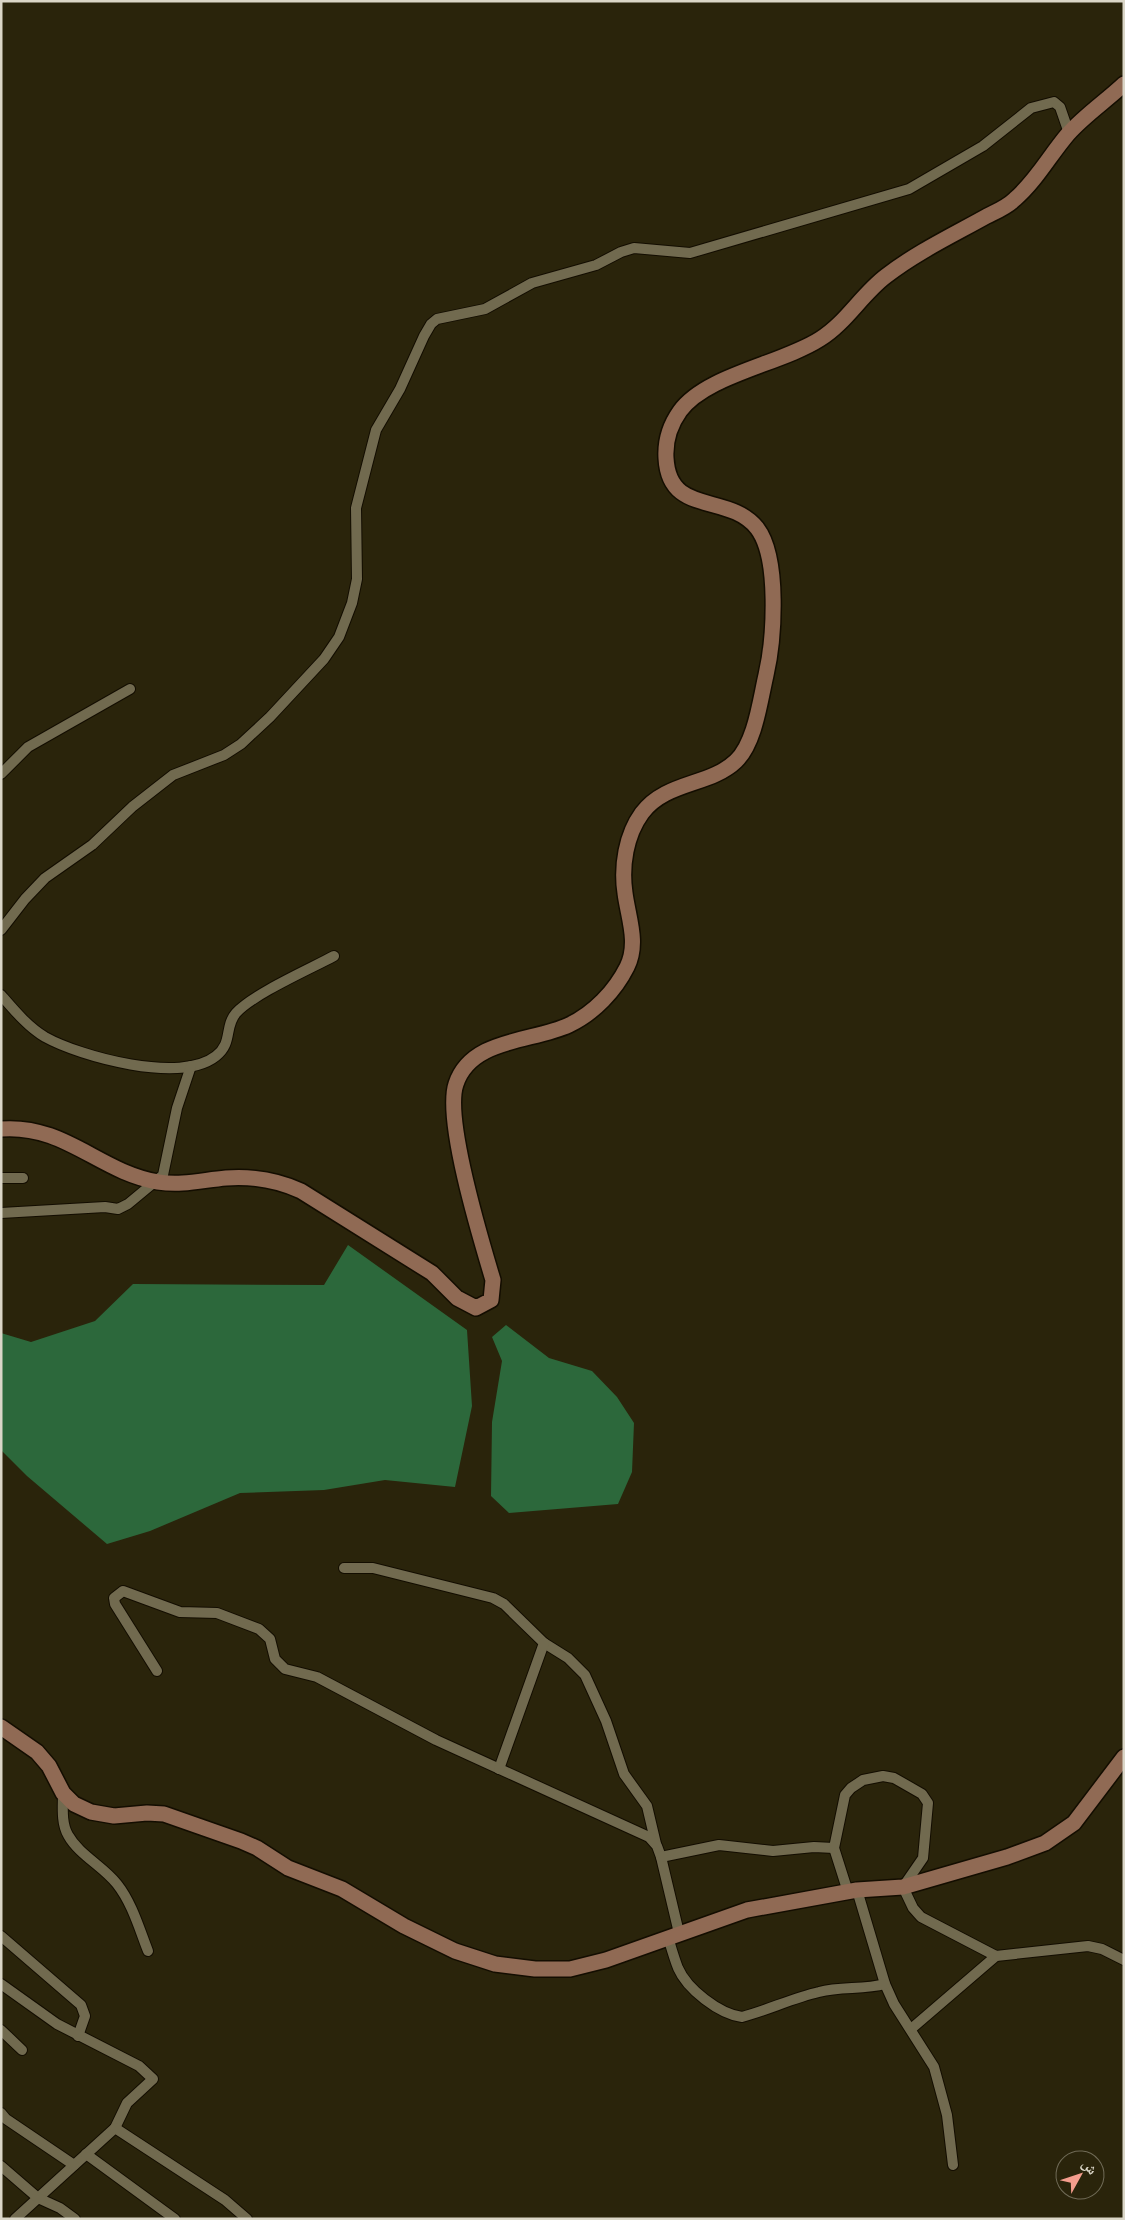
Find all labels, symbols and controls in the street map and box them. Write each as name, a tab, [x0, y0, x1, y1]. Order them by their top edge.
north arrow	[1055, 2150, 1105, 2200]
text: ش	[1078, 2154, 1103, 2179]

